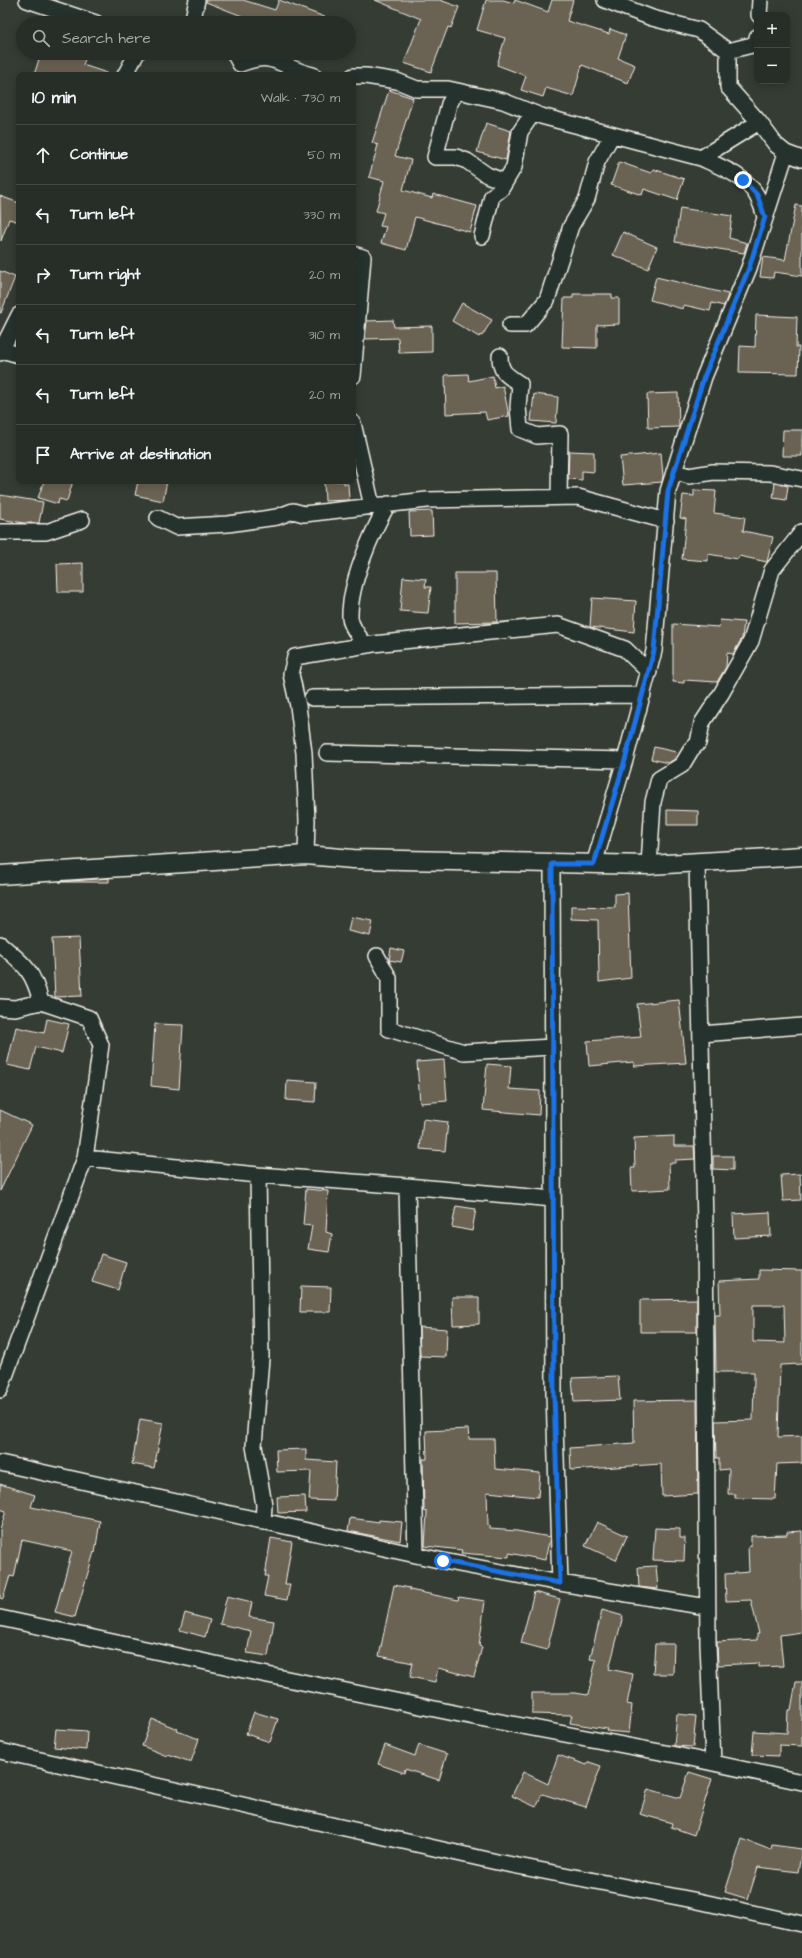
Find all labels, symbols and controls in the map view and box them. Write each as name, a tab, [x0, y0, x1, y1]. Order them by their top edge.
map controls	[754, 12, 790, 84]
button: +	[754, 12, 790, 48]
search box	[16, 16, 356, 60]
icon: search	[30, 27, 52, 49]
text: Search here	[62, 28, 151, 49]
button: −	[754, 48, 790, 84]
text: 10 min	[32, 86, 76, 110]
text: Walk · 730 m	[261, 89, 340, 107]
icon: ahead	[32, 144, 54, 166]
text: Continue	[70, 144, 128, 165]
text: 50 m	[307, 146, 340, 164]
route end	[734, 171, 752, 189]
icon: left	[32, 204, 54, 226]
text: Turn left	[70, 204, 134, 225]
text: 330 m	[303, 206, 340, 224]
icon: right	[32, 264, 54, 286]
text: Turn right	[70, 264, 141, 285]
text: 20 m	[309, 266, 340, 284]
icon: left	[32, 324, 54, 346]
text: Turn left	[70, 324, 134, 345]
text: 310 m	[308, 326, 340, 344]
icon: left	[32, 384, 54, 406]
text: Turn left	[70, 384, 134, 405]
text: 20 m	[309, 386, 340, 404]
icon: arrive	[32, 444, 54, 466]
text: Arrive at destination	[70, 444, 211, 465]
route start	[434, 1552, 452, 1570]

